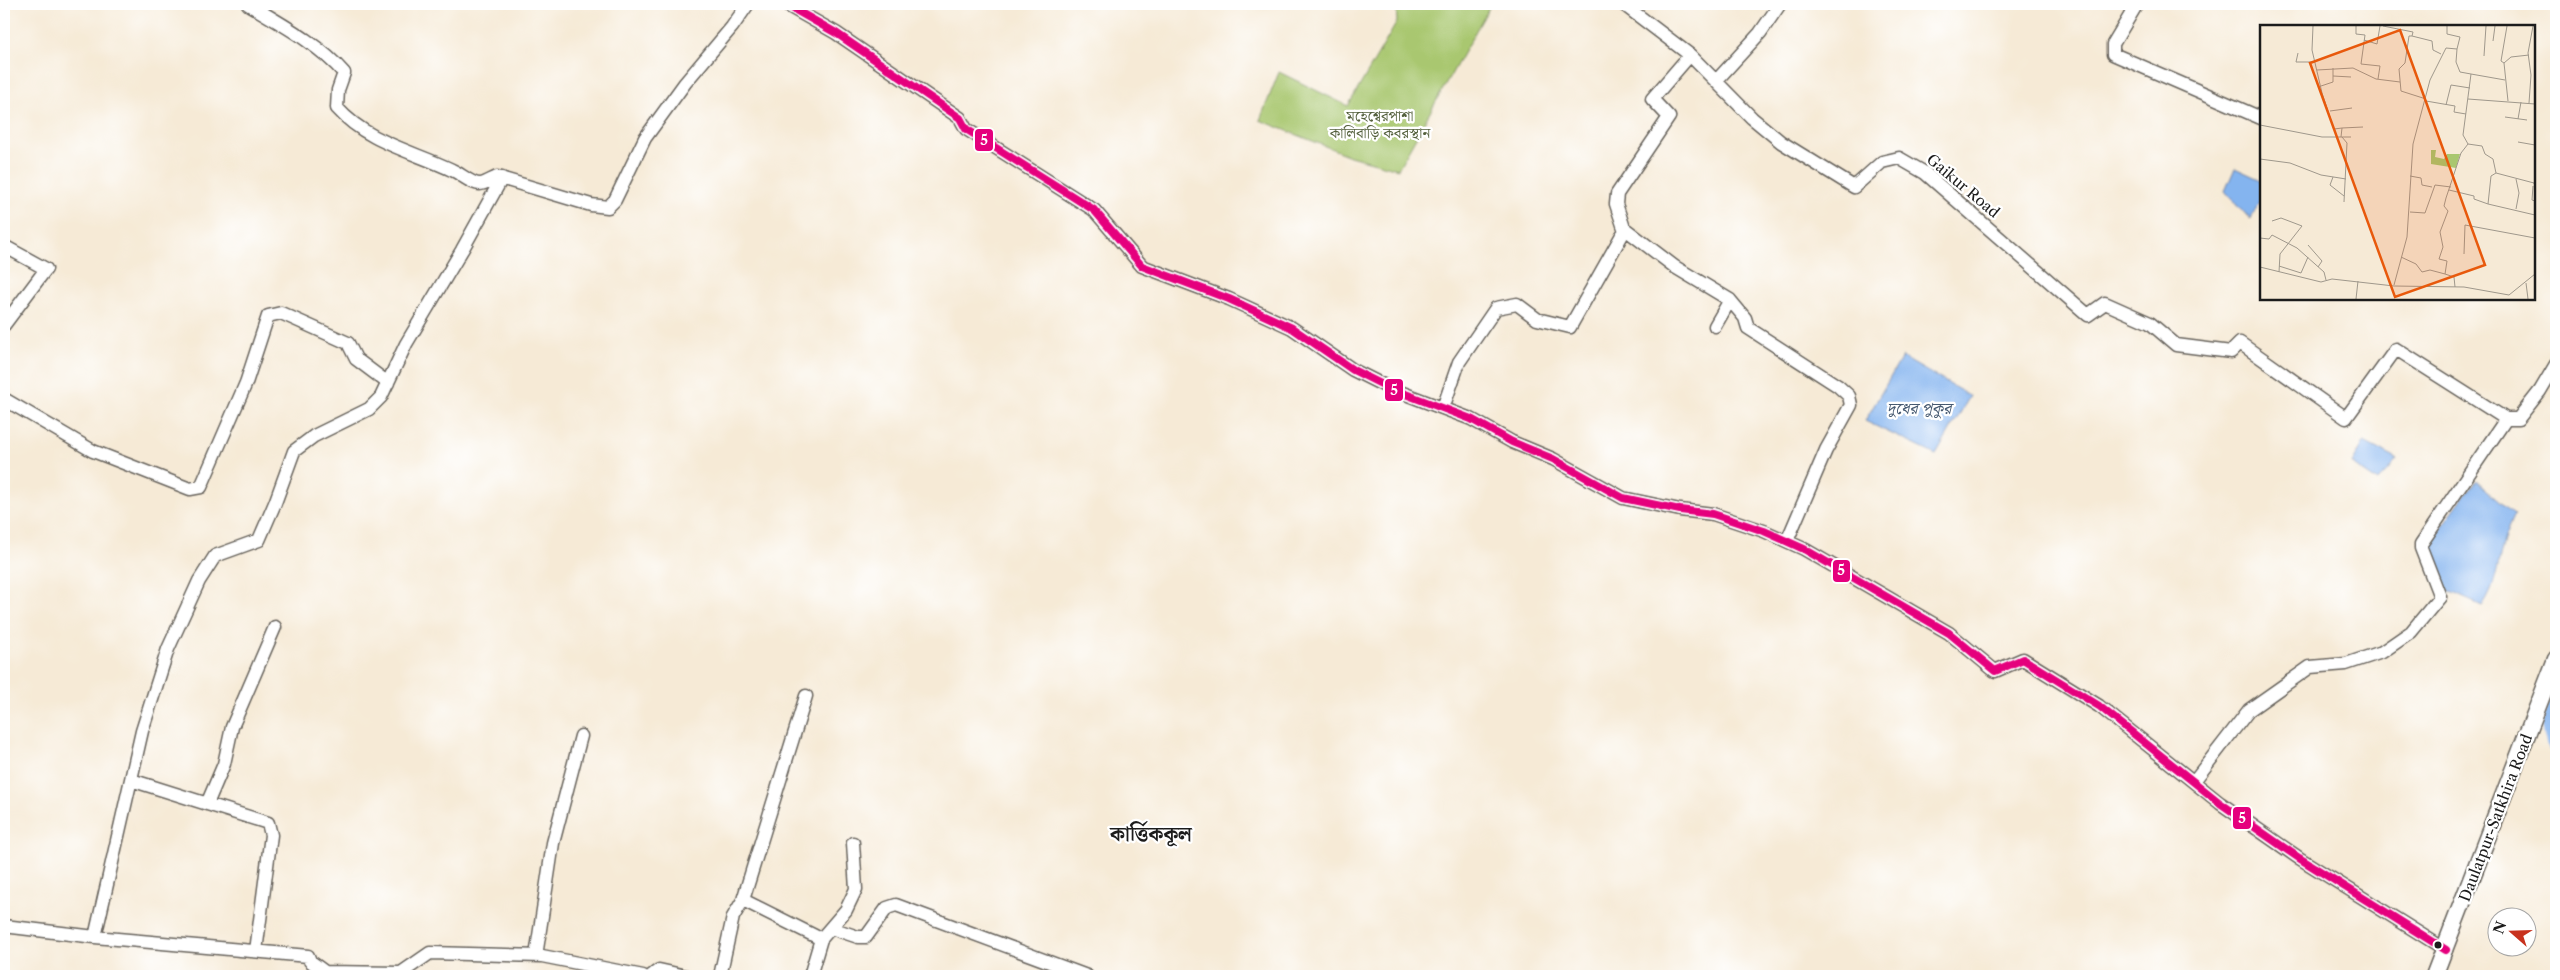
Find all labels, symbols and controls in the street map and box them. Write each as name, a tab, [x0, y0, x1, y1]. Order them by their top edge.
inset map	[2260, 25, 2535, 300]
park label: মহেশ্বেরপাশা কালিবাড়ি কবরস্থান	[1329, 106, 1431, 142]
line badge: 5	[974, 128, 994, 152]
text: 5	[980, 131, 988, 149]
street label: Gaikur Road	[1923, 150, 2004, 222]
line badge: 5	[1384, 378, 1404, 402]
text: 5	[1390, 381, 1398, 399]
water label: দুধের পুকুর	[1887, 398, 1954, 419]
line badge: 5	[1832, 559, 1851, 583]
text: 5	[1837, 561, 1845, 579]
street label: Daulatpur-Satkhira Road	[2455, 731, 2536, 904]
line badge: 5	[2232, 806, 2252, 830]
text: 5	[2238, 809, 2246, 827]
district label: কার্ত্তিককূল	[1109, 821, 1193, 847]
north arrow	[2488, 908, 2538, 958]
text: N	[2489, 919, 2510, 936]
unlabelled marker	[2433, 940, 2443, 950]

